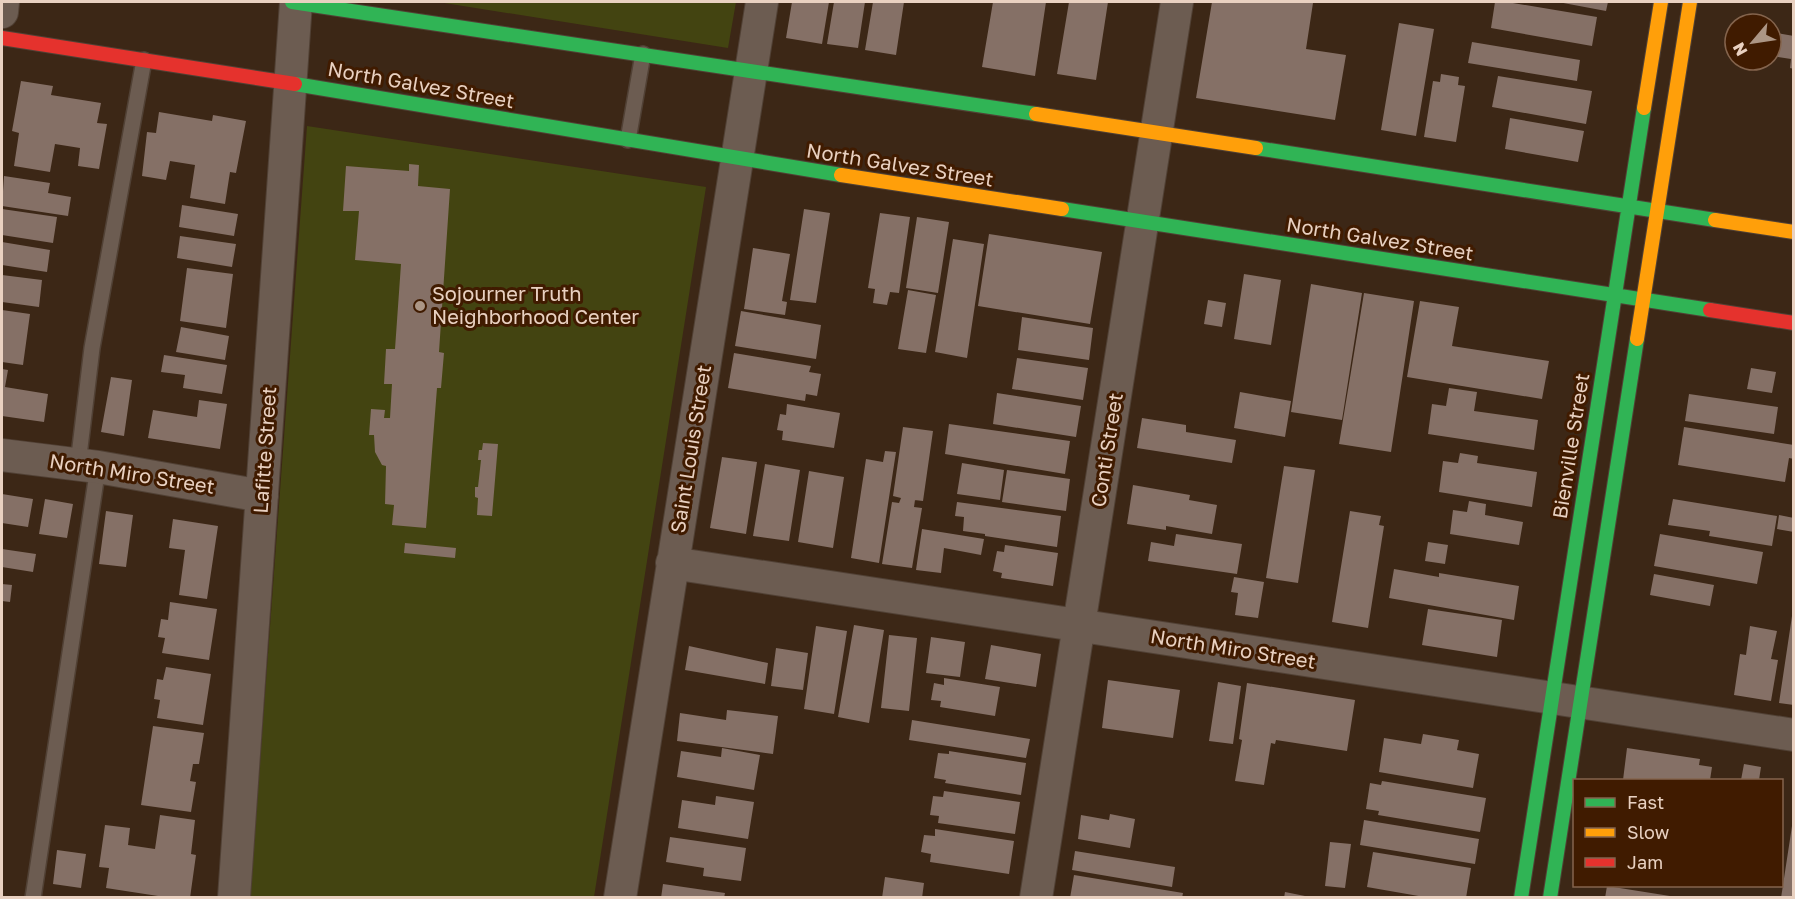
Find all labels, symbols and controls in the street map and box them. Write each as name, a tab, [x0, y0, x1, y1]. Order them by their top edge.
north arrow	[1723, 12, 1783, 72]
text: N	[1728, 39, 1752, 59]
street label: North Galvez Street	[326, 56, 516, 112]
street label: North Galvez Street	[805, 137, 995, 191]
street label: North Galvez Street	[1285, 211, 1475, 265]
place label: Sojourner Truth Neighborhood Center	[432, 281, 639, 328]
marker: Sojourner Truth Neighborhood Center	[413, 299, 427, 313]
street label: Saint Louis Street	[665, 363, 715, 535]
street label: Bienville Street	[1547, 371, 1593, 520]
street label: Lafitte Street	[248, 386, 280, 514]
street label: Conti Street	[1085, 391, 1127, 509]
street label: North Miro Street	[48, 448, 217, 498]
street label: North Miro Street	[1149, 623, 1318, 673]
legend	[1573, 779, 1783, 887]
text: Fast	[1627, 791, 1664, 813]
text: Slow	[1627, 821, 1670, 843]
text: Jam	[1627, 851, 1663, 873]

